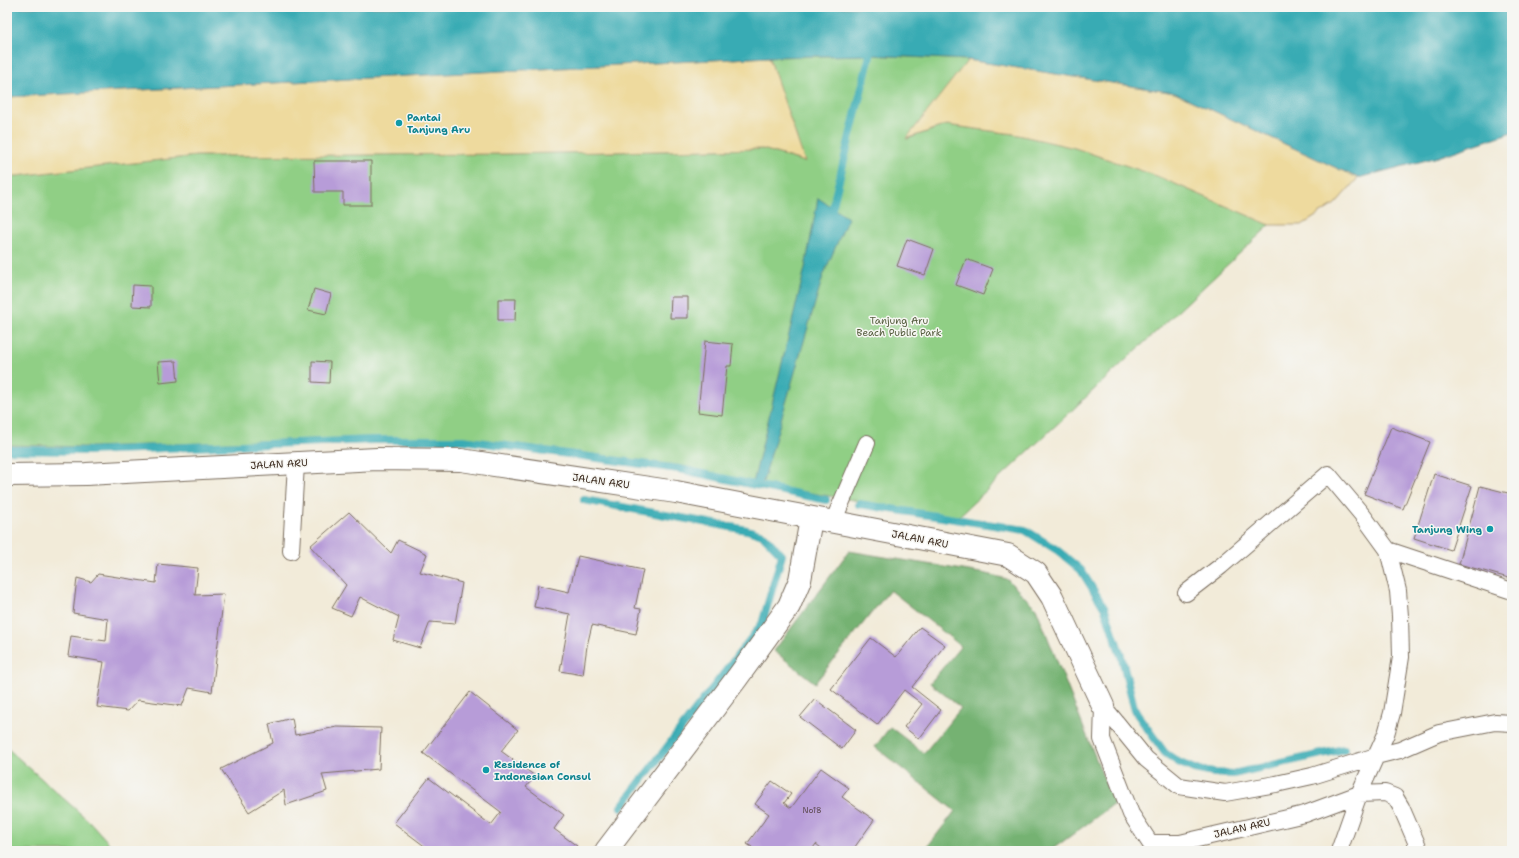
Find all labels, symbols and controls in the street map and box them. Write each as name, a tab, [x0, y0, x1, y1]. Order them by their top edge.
place label: Pantai Tanjung Aru	[407, 111, 470, 136]
marker: Pantai Tanjung Aru	[394, 118, 404, 128]
park label: Tanjung Aru Beach Public Park	[857, 314, 942, 339]
street label: JALAN ARU	[250, 456, 308, 472]
street label: JALAN ARU	[572, 471, 630, 491]
place label: Tanjung Wing	[1412, 523, 1483, 536]
marker: Tanjung Wing	[1485, 524, 1495, 534]
street label: JALAN ARU	[890, 527, 950, 551]
place label: Residence of Indonesian Consul	[494, 758, 592, 783]
marker: Residence of Indonesian Consul	[481, 765, 491, 775]
house number: No18	[802, 805, 822, 816]
street label: JALAN ARU	[1212, 815, 1272, 841]

